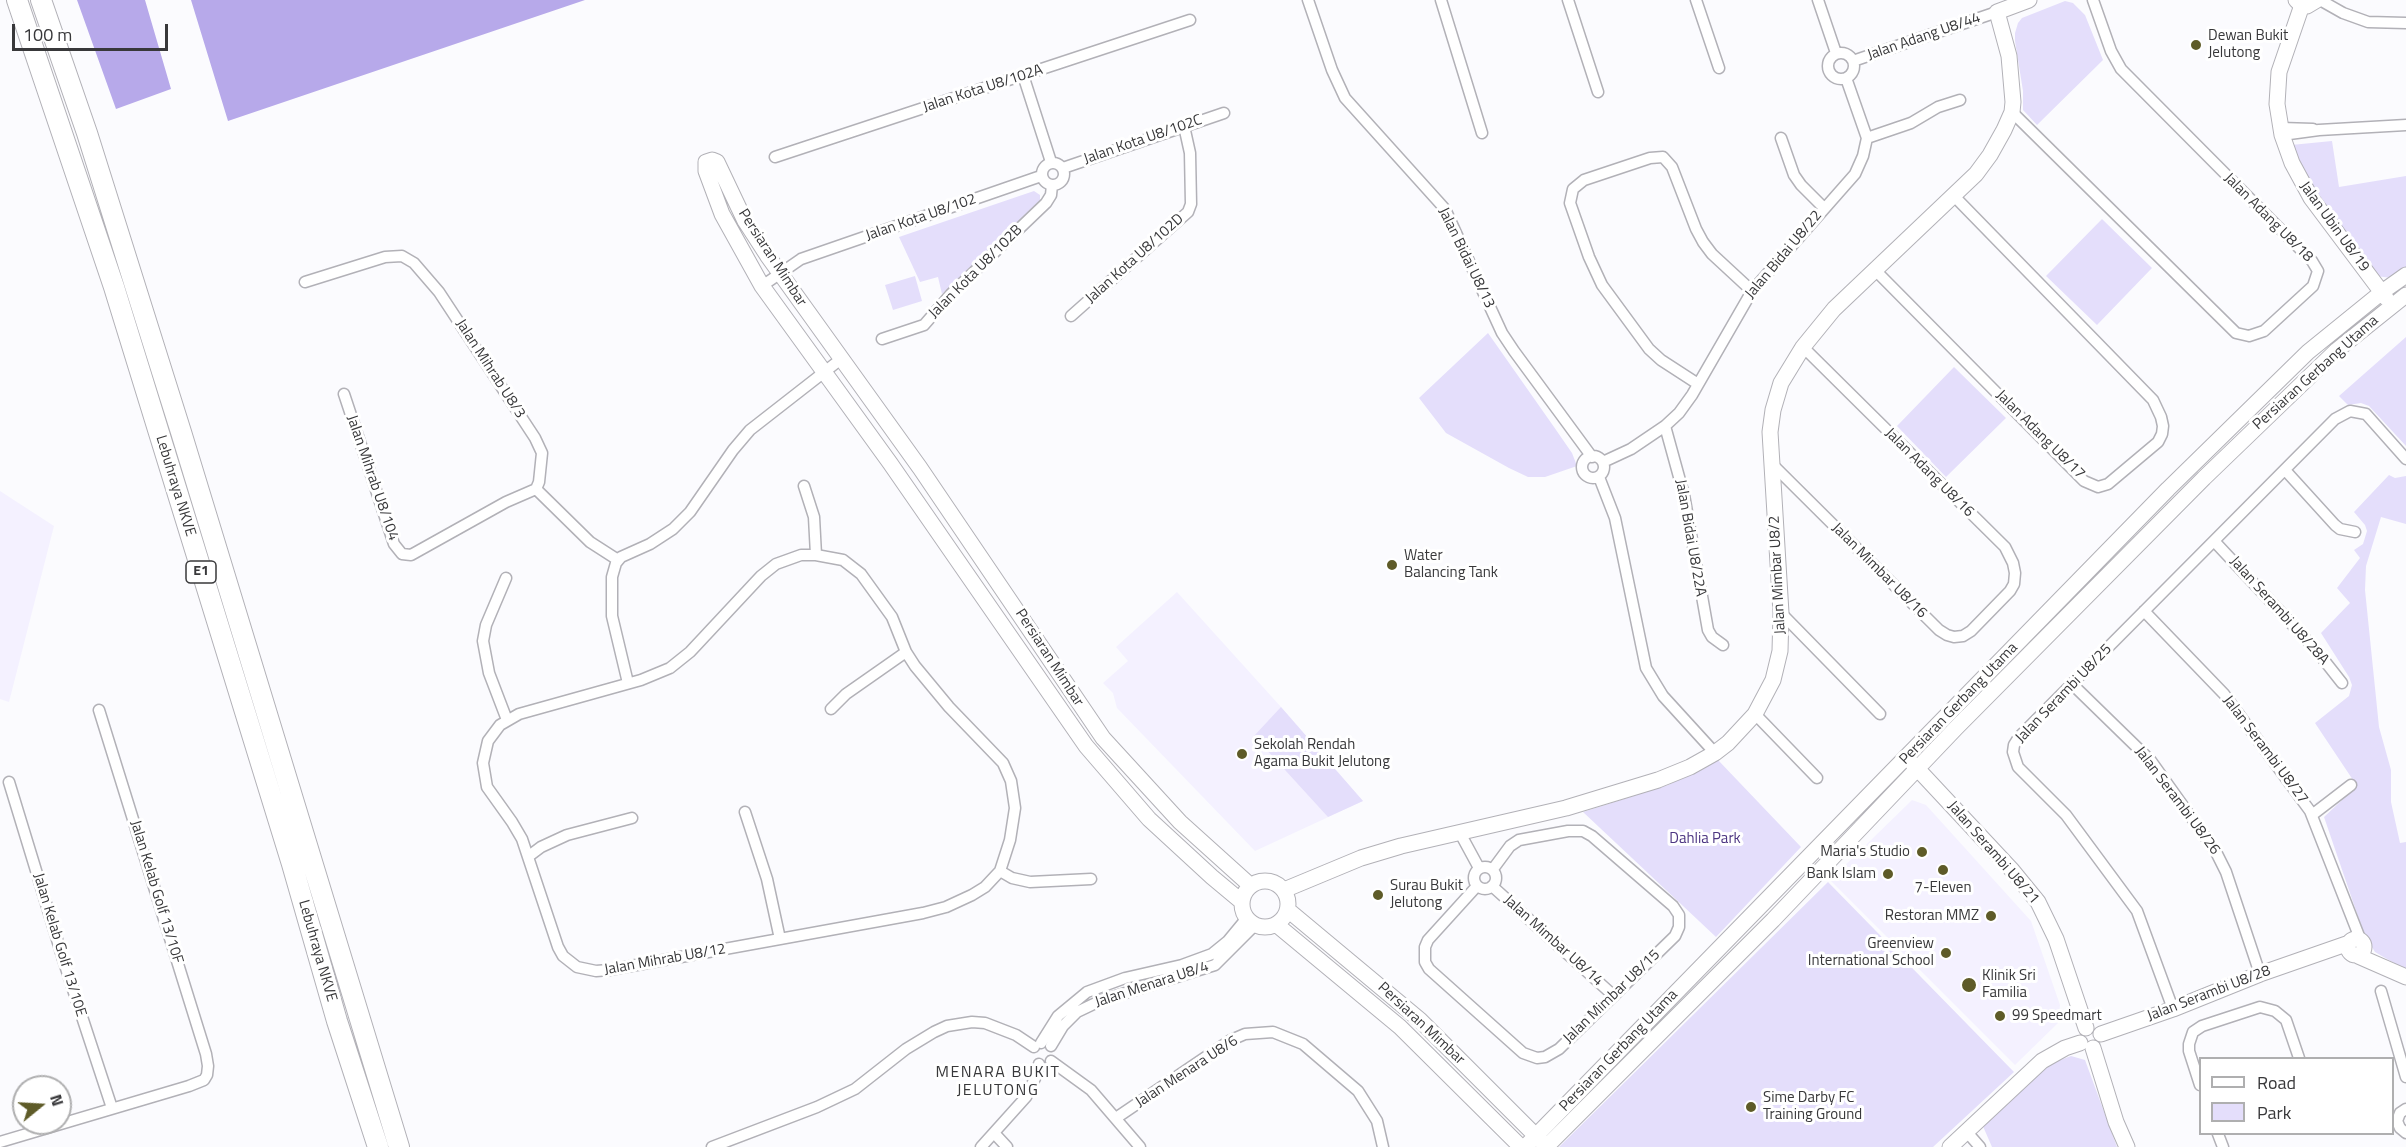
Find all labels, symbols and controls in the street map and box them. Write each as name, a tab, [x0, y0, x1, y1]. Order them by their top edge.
street label: Jalan Adang U8/44	[1865, 9, 1983, 65]
scale bar	[15, 12, 171, 50]
text: 100 m	[23, 21, 72, 48]
place label: Dewan Bukit Jelutong	[2208, 27, 2288, 62]
marker: Dewan Bukit Jelutong	[2189, 38, 2203, 52]
street label: Jalan Kota U8/102A	[921, 61, 1045, 117]
street label: Jalan Kota U8/102C	[1081, 111, 1205, 169]
street label: Jalan Adang U8/18	[2220, 170, 2316, 266]
street label: Jalan Ubin U8/19	[2295, 178, 2373, 276]
street label: Jalan Kota U8/102	[863, 191, 979, 245]
street label: Jalan Bidai U8/13	[1434, 205, 1498, 311]
street label: Persiaran Mimbar	[734, 206, 810, 310]
street label: Jalan Bidai U8/22	[1742, 207, 1826, 303]
street label: Jalan Kota U8/102D	[1082, 210, 1188, 308]
street label: Jalan Kota U8/102B	[925, 221, 1027, 323]
street label: Persiaran Gerbang Utama	[2250, 312, 2382, 434]
street label: Jalan Mihrab U8/3	[451, 316, 529, 422]
street label: Jalan Adang U8/17	[1992, 387, 2088, 483]
street label: Jalan Mihrab U8/104	[342, 413, 402, 543]
street label: Jalan Adang U8/16	[1881, 425, 1977, 521]
street label: Lebuhraya NKVE	[151, 433, 199, 539]
street label: Jalan Bidai U8/22A	[1671, 478, 1709, 598]
street label: Jalan Mimbar U8/2	[1766, 515, 1790, 635]
street label: Jalan Mimbar U8/16	[1828, 520, 1930, 622]
place label: Water Balancing Tank	[1404, 547, 1498, 582]
street label: Jalan Serambi U8/28A	[2226, 553, 2332, 669]
marker: Water Balancing Tank	[1385, 558, 1399, 572]
road number: E1	[186, 561, 216, 583]
street label: Persiaran Mimbar	[1011, 606, 1087, 710]
street label: Persiaran Gerbang Utama	[1896, 639, 2022, 769]
street label: Jalan Serambi U8/25	[2012, 641, 2116, 747]
street label: Jalan Serambi U8/27	[2218, 692, 2312, 808]
place label: Sekolah Rendah Agama Bukit Jelutong	[1254, 736, 1390, 771]
street label: Jalan Serambi U8/26	[2130, 743, 2224, 859]
marker: Sekolah Rendah Agama Bukit Jelutong	[1235, 747, 1249, 761]
street label: Jalan Serambi U8/21	[1943, 798, 2043, 908]
street label: Jalan Kelab Golf 13/10F	[126, 818, 186, 966]
park label: Dahlia Park	[1669, 830, 1741, 848]
place label: Maria's Studio	[1820, 843, 1910, 861]
marker: Maria's Studio	[1915, 845, 1929, 859]
marker: 7-Eleven	[1936, 863, 1950, 877]
place label: Bank Islam	[1807, 865, 1876, 883]
marker: Bank Islam	[1881, 867, 1895, 881]
street label: Jalan Kelab Golf 13/10E	[29, 871, 89, 1019]
place label: Surau Bukit Jelutong	[1390, 877, 1463, 912]
place label: 7-Eleven	[1915, 879, 1971, 897]
marker: Surau Bukit Jelutong	[1371, 888, 1385, 902]
street label: Jalan Mimbar U8/14	[1500, 892, 1606, 990]
street label: Lebuhraya NKVE	[294, 898, 340, 1004]
place label: Restoran MMZ	[1885, 907, 1979, 925]
marker: Restoran MMZ	[1984, 909, 1998, 923]
place label: Greenview International School	[1808, 935, 1934, 970]
street label: Jalan Mihrab U8/12	[603, 940, 727, 980]
street label: Jalan Mimbar U8/15	[1560, 946, 1664, 1048]
marker: Greenview International School	[1939, 946, 1953, 960]
street label: Jalan Menara U8/4	[1093, 958, 1211, 1012]
street label: Jalan Serambi U8/28	[2145, 962, 2273, 1026]
place label: Klinik Sri Familia	[1982, 967, 2036, 1002]
marker: Klinik Sri Familia	[1960, 976, 1978, 994]
street label: Persiaran Mimbar	[1374, 979, 1468, 1069]
street label: Persiaran Gerbang Utama	[1556, 986, 1682, 1116]
place label: 99 Speedmart	[2012, 1007, 2102, 1025]
marker: 99 Speedmart	[1993, 1009, 2007, 1023]
street label: Jalan Menara U8/6	[1132, 1032, 1242, 1112]
legend	[2199, 1057, 2394, 1135]
district label: MENARA BUKIT JELUTONG	[935, 1063, 1061, 1101]
text: Road	[2257, 1069, 2296, 1096]
north arrow	[12, 1075, 72, 1135]
place label: Sime Darby FC Training Ground	[1763, 1089, 1862, 1124]
text: N	[44, 1091, 70, 1109]
text: Park	[2257, 1099, 2291, 1126]
marker: Sime Darby FC Training Ground	[1744, 1100, 1758, 1114]

